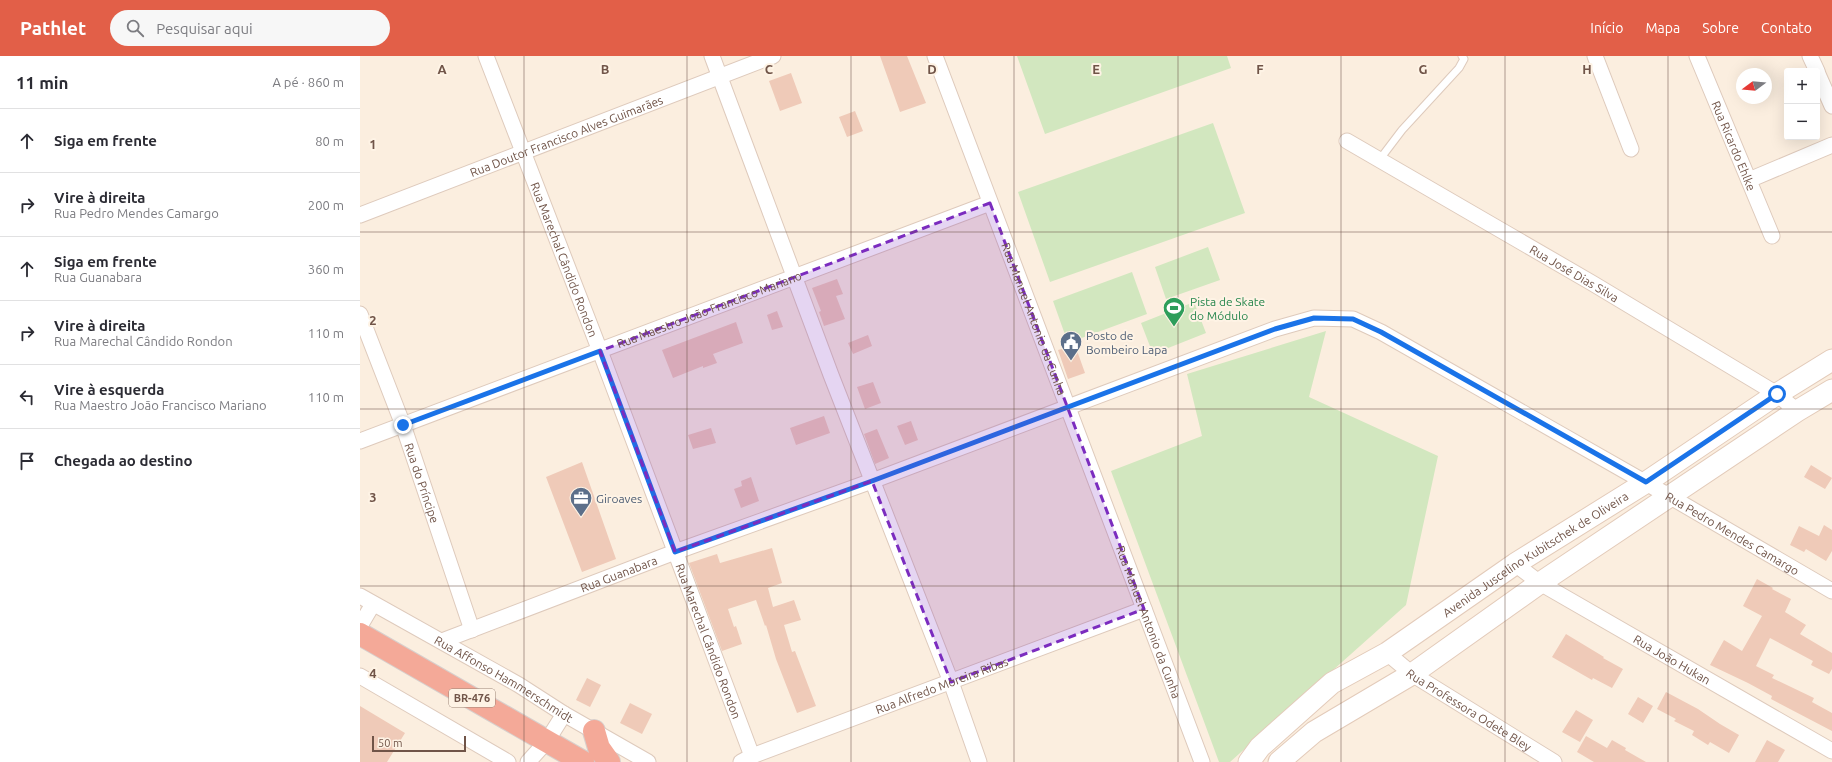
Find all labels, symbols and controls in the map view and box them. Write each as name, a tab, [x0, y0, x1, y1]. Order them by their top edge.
search box	[110, 10, 390, 46]
text: Pathlet	[20, 17, 86, 39]
icon: search	[124, 17, 146, 39]
text: Pesquisar aqui	[156, 20, 253, 37]
text: Início	[1590, 20, 1623, 36]
text: Mapa	[1645, 20, 1680, 36]
text: Sobre	[1702, 20, 1739, 36]
text: Contato	[1761, 20, 1812, 36]
text: A	[437, 62, 447, 76]
text: B	[601, 62, 610, 76]
text: C	[765, 62, 774, 76]
text: D	[927, 62, 937, 76]
text: E	[1092, 62, 1100, 76]
text: F	[1256, 62, 1264, 76]
text: G	[1419, 62, 1428, 76]
text: H	[1582, 62, 1592, 76]
north arrow	[1736, 68, 1772, 104]
map controls	[1784, 68, 1820, 140]
button: +	[1784, 68, 1820, 104]
text: 11 min	[16, 73, 69, 92]
text: A pé · 860 m	[272, 75, 344, 89]
street label: Rua Doutor Francisco Alves Guimarães	[468, 93, 665, 179]
street label: Rua Ricardo Ehlke	[1710, 99, 1759, 192]
button: −	[1784, 104, 1820, 140]
icon: ahead	[16, 130, 38, 152]
text: Siga em frente	[54, 132, 157, 149]
text: 80 m	[315, 134, 344, 148]
text: 1	[369, 137, 377, 151]
street label: Rua Marechal Cândido Rondon	[529, 180, 600, 339]
text: Vire à direita	[54, 189, 146, 206]
icon: right	[16, 194, 38, 216]
text: 200 m	[308, 198, 344, 212]
text: Rua Pedro Mendes Camargo	[54, 206, 219, 220]
street label: Rua Manuel Antonio da Cunha	[1000, 241, 1069, 397]
street label: Rua José Dias Silva	[1528, 242, 1621, 304]
text: Siga em frente	[54, 253, 157, 270]
icon: ahead	[16, 258, 38, 280]
text: 360 m	[308, 262, 344, 276]
street label: Rua Maestro João Francisco Mariano	[615, 268, 803, 350]
text: Rua Guanabara	[54, 270, 142, 284]
sports icon: Pista de Skate do Módulo	[1161, 295, 1187, 328]
place label: Pista de Skate do Módulo	[1190, 295, 1265, 322]
text: 2	[369, 313, 377, 327]
text: Vire à direita	[54, 317, 146, 334]
icon: right	[16, 322, 38, 344]
text: 110 m	[308, 326, 344, 340]
public building icon: Posto de Bombeiro Lapa	[1058, 329, 1084, 362]
place label: Posto de Bombeiro Lapa	[1086, 329, 1167, 356]
text: Rua Marechal Cândido Rondon	[54, 334, 233, 348]
text: Vire à esquerda	[54, 381, 164, 398]
route start	[1768, 385, 1786, 403]
icon: left	[16, 386, 38, 408]
text: 110 m	[308, 390, 344, 404]
text: Rua Maestro João Francisco Mariano	[54, 398, 267, 412]
route end	[394, 416, 412, 434]
street label: Rua do Príncipe	[403, 441, 442, 525]
icon: arrive	[16, 450, 38, 472]
text: Chegada ao destino	[54, 452, 193, 469]
office icon: Giroaves	[568, 485, 594, 518]
street label: Avenida Juscelino Kubitschek de Oliveira	[1440, 489, 1630, 619]
street label: Rua Pedro Mendes Camargo	[1664, 489, 1802, 577]
text: 3	[369, 490, 377, 504]
place label: Giroaves	[596, 492, 642, 505]
street label: Rua Manuel Antonio da Cunha	[1114, 544, 1184, 700]
street label: Rua Guanabara	[578, 553, 659, 594]
street label: Rua Marechal Cândido Rondon	[674, 561, 744, 721]
street label: Rua João Hukan	[1632, 632, 1713, 686]
street label: Rua Affonso Hammerschmidt	[433, 633, 576, 724]
street label: Rua Alfredo Moreira Ribas	[873, 654, 1010, 716]
text: 4	[369, 666, 377, 680]
street label: Rua Professora Odete Bley	[1404, 666, 1534, 753]
road number: BR-476	[449, 689, 495, 707]
scale bar	[372, 734, 466, 753]
text: 50 m	[378, 737, 402, 749]

